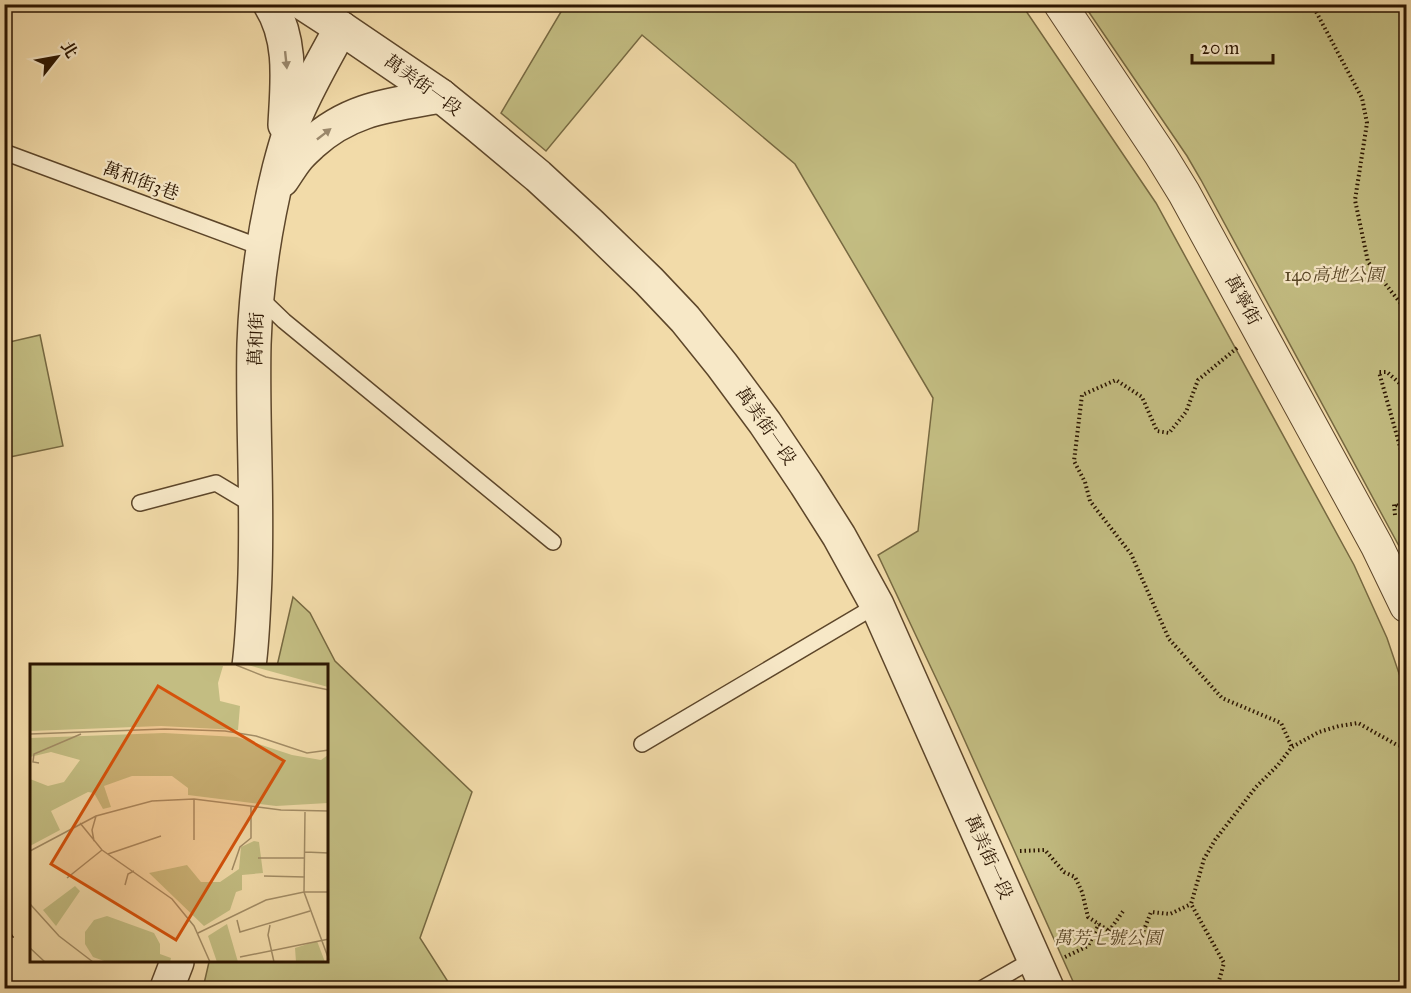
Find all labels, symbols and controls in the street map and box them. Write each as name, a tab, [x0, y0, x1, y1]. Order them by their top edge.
north arrow	[27, 27, 87, 87]
scale bar	[1192, 27, 1273, 65]
text: 20 m	[1201, 37, 1239, 59]
text: 北	[57, 38, 82, 61]
one-way arrow	[281, 50, 291, 69]
street label: 萬美街一段	[380, 50, 466, 120]
one-way arrow	[316, 128, 331, 140]
street label: 萬和街3巷	[100, 157, 182, 205]
park label: 140高地公園	[1284, 264, 1387, 286]
street label: 萬寧街	[1220, 271, 1266, 329]
street label: 萬和街	[244, 312, 268, 366]
street label: 萬美街一段	[731, 383, 801, 469]
inset map	[30, 664, 328, 963]
street label: 萬美街一段	[961, 811, 1017, 903]
park label: 萬芳七號公園	[1054, 927, 1165, 949]

